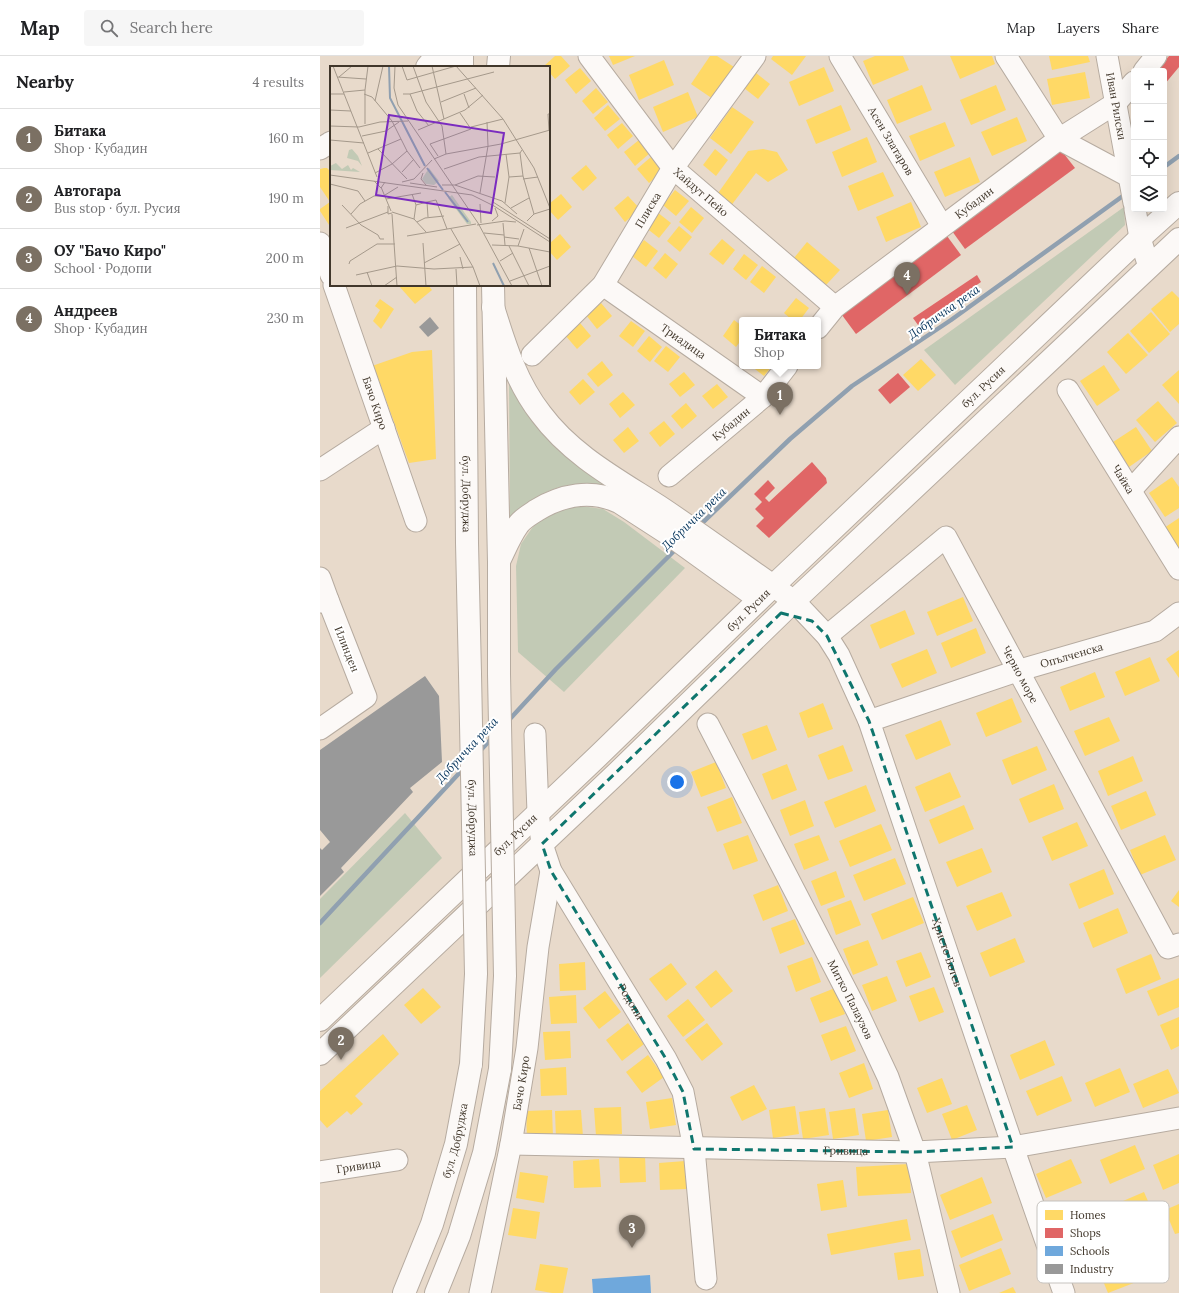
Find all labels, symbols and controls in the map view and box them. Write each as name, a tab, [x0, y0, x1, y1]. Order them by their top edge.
search box	[84, 10, 364, 46]
text: Map	[20, 16, 60, 40]
icon: search	[98, 17, 120, 39]
text: Search here	[130, 18, 213, 37]
text: Map	[1007, 19, 1035, 37]
text: Layers	[1057, 19, 1100, 37]
text: Share	[1122, 19, 1159, 37]
inset map	[330, 66, 550, 286]
map controls	[1131, 68, 1167, 212]
button: +	[1131, 68, 1167, 104]
text: Nearby	[16, 71, 74, 93]
street label: Иван Рилски	[1103, 71, 1129, 141]
text: 4 results	[253, 74, 304, 91]
street label: Асен Златаров	[865, 103, 917, 178]
button: −	[1131, 104, 1167, 140]
text: Битака	[54, 121, 106, 140]
text: 1	[26, 130, 32, 147]
text: 160 m	[269, 130, 304, 147]
text: Shop · Кубадин	[54, 140, 148, 157]
button: locate	[1131, 140, 1167, 176]
street label: Хайдут Пейо	[671, 165, 731, 220]
button: layers	[1131, 176, 1167, 212]
text: Aвтогара	[54, 181, 121, 200]
street label: Кубадин	[952, 183, 996, 222]
street label: Плиска	[632, 189, 664, 231]
text: 2	[26, 190, 32, 207]
text: 190 m	[269, 190, 304, 207]
text: Bus stop · бул. Русия	[54, 200, 181, 217]
text: ОУ "Бачо Киро"	[54, 241, 166, 260]
text: 3	[25, 250, 33, 267]
text: 200 m	[266, 250, 304, 267]
text: School · Родопи	[54, 260, 152, 277]
pin: 4	[894, 262, 920, 295]
water label: Добричка река	[904, 281, 983, 342]
text: Андреев	[54, 301, 118, 320]
text: 4	[25, 310, 33, 327]
text: 230 m	[267, 310, 304, 327]
popup	[739, 317, 821, 369]
text: Shop · Кубадин	[54, 320, 148, 337]
street label: Триадица	[658, 321, 709, 362]
text: Битака	[754, 325, 806, 344]
text: Shop	[754, 344, 784, 361]
street label: бул. Русия	[958, 363, 1008, 411]
street label: Бачо Киро	[359, 375, 391, 432]
pin: 1	[767, 382, 793, 415]
street label: Кубадин	[709, 404, 753, 444]
street label: бул. Добруджа	[459, 455, 474, 533]
street label: Чайка	[1109, 462, 1138, 497]
water label: Добричка река	[657, 484, 729, 554]
street label: бул. Русия	[724, 586, 773, 634]
street label: Илинден	[331, 624, 363, 674]
street label: Опълченска	[1038, 639, 1105, 671]
street label: Черно море	[999, 643, 1041, 706]
water label: Добричка река	[432, 713, 501, 786]
your location	[667, 772, 687, 792]
street label: бул. Добруджа	[465, 779, 481, 857]
street label: бул. Русия	[490, 811, 540, 859]
street label: Христо Ботев	[929, 916, 965, 989]
street label: Митко Палаузов	[825, 957, 876, 1041]
street label: Родопи	[615, 981, 647, 1022]
pin: 2	[328, 1027, 354, 1060]
street label: Бачо Киро	[510, 1055, 533, 1112]
street label: бул. Добруджа	[439, 1102, 471, 1180]
street label: Гривица	[824, 1143, 869, 1158]
street label: Гривица	[335, 1156, 382, 1176]
legend	[1037, 1201, 1169, 1283]
text: Homes	[1070, 1208, 1106, 1222]
pin: 3	[619, 1215, 645, 1248]
text: Shops	[1070, 1226, 1101, 1240]
text: Schools	[1070, 1244, 1110, 1258]
text: Industry	[1070, 1262, 1114, 1276]

